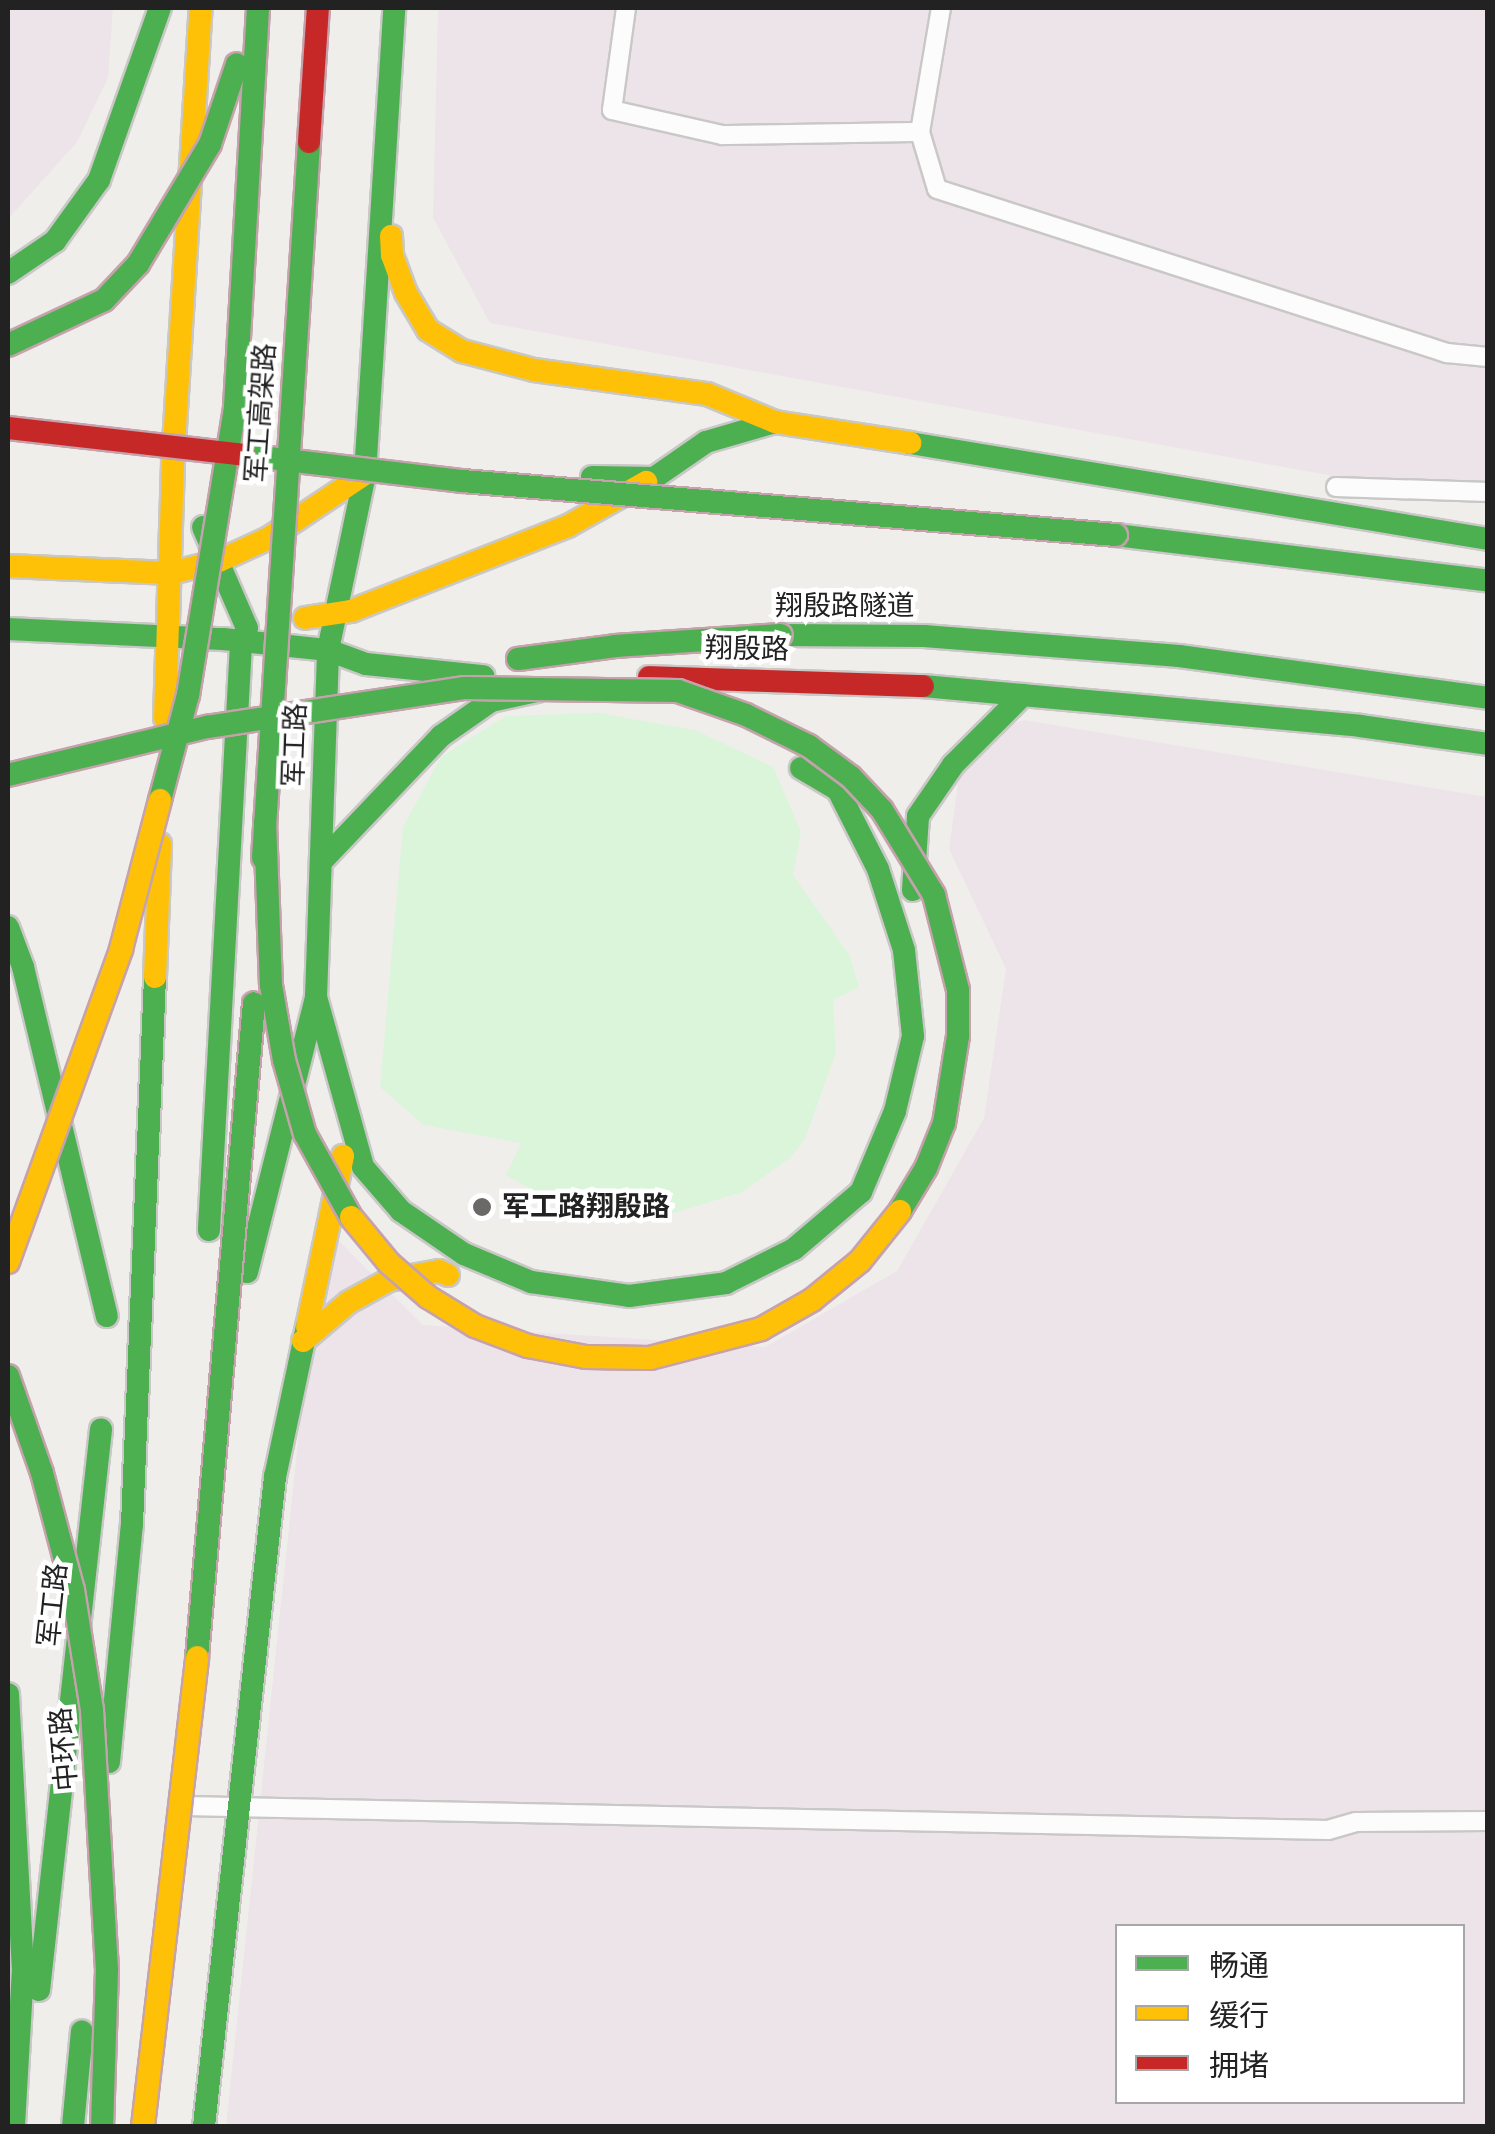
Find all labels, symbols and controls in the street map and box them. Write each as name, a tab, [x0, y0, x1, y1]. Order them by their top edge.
street label: 军工高架路	[239, 342, 283, 484]
street label: 翔殷路隧道	[775, 589, 915, 623]
street label: 翔殷路	[705, 631, 789, 667]
street label: 军工路	[277, 702, 313, 788]
place label: 军工路翔殷路	[502, 1190, 670, 1224]
marker: 军工路翔殷路	[471, 1196, 493, 1218]
street label: 军工路	[32, 1561, 74, 1649]
street label: 中环路	[44, 1706, 84, 1792]
legend	[1115, 1924, 1465, 2104]
text: 畅通	[1209, 1948, 1269, 1984]
text: 缓行	[1209, 1998, 1269, 2034]
text: 拥堵	[1209, 2048, 1269, 2084]

